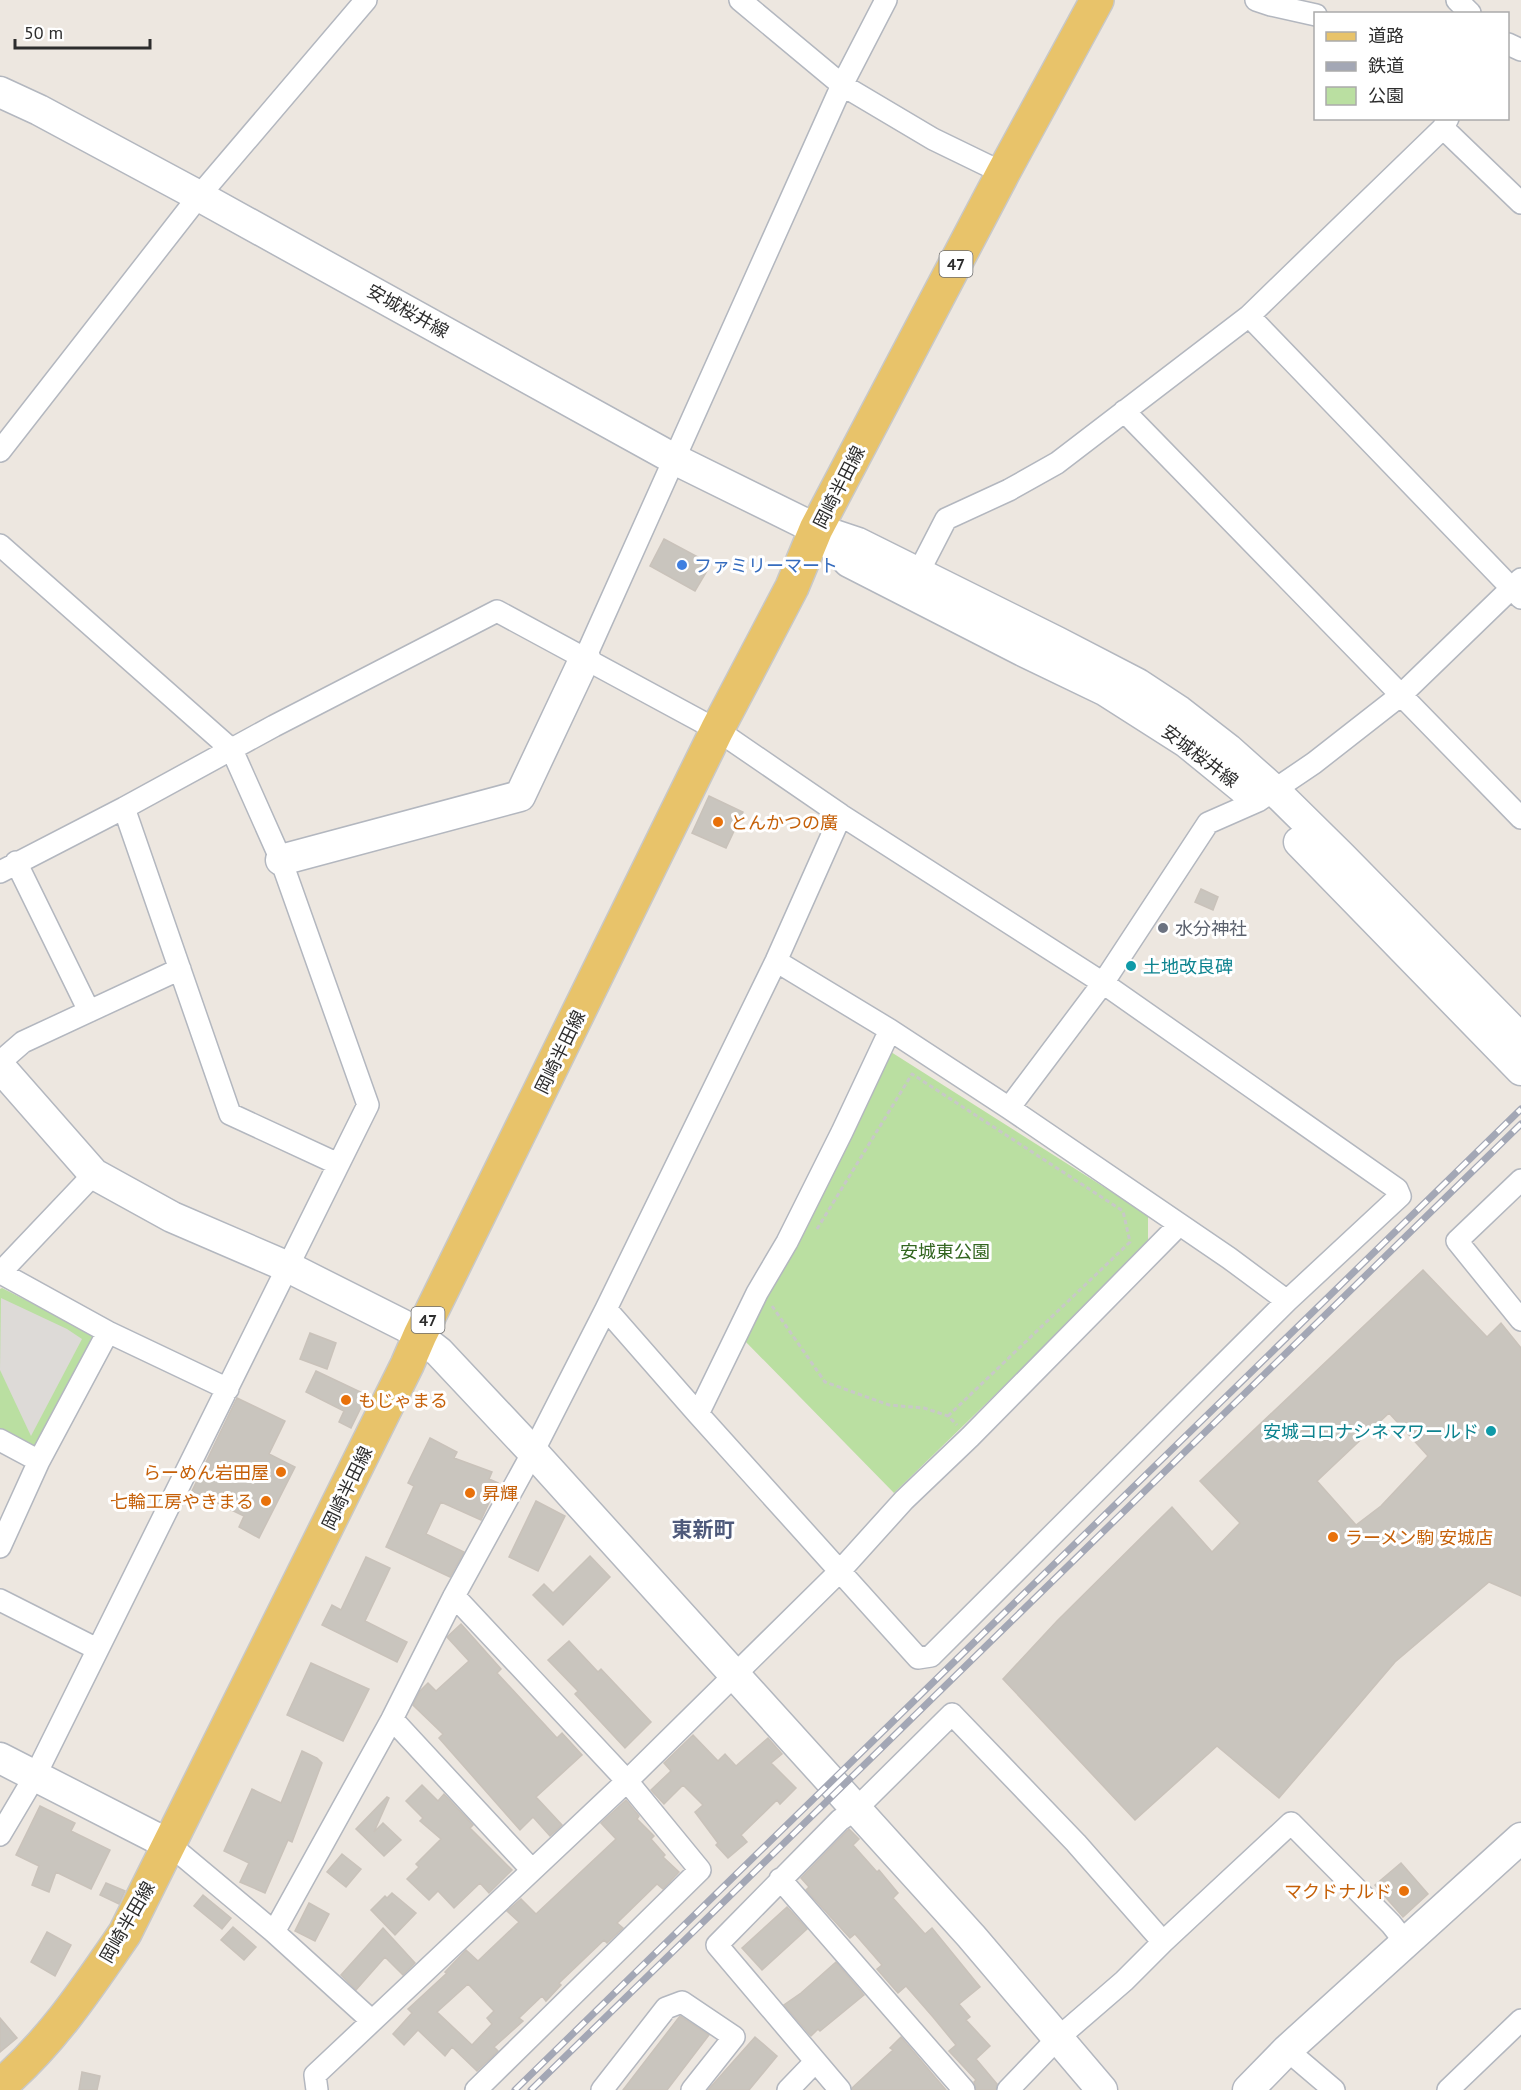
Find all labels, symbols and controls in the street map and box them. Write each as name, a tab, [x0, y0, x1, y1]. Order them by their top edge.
scale bar	[15, 12, 150, 50]
legend	[1314, 12, 1509, 120]
text: 50 m	[24, 21, 63, 44]
text: 道路	[1368, 24, 1404, 47]
text: 鉄道	[1368, 54, 1404, 77]
text: 公園	[1368, 84, 1404, 107]
road number: 47	[940, 251, 972, 277]
street label: 安城桜井線	[363, 279, 453, 343]
street label: 岡崎半田線	[808, 442, 870, 532]
place label: ファミリーマート	[694, 554, 838, 577]
marker: ファミリーマート	[675, 558, 689, 572]
street label: 安城桜井線	[1157, 720, 1243, 792]
place label: とんかつの廣	[730, 811, 838, 834]
marker: とんかつの廣	[711, 815, 725, 829]
place label: 水分神社	[1175, 917, 1247, 940]
marker: 水分神社	[1156, 921, 1170, 935]
place label: 土地改良碑	[1143, 955, 1233, 978]
marker: 土地改良碑	[1124, 959, 1138, 973]
street label: 岡崎半田線	[530, 1007, 590, 1097]
park label: 安城東公園	[900, 1240, 990, 1263]
road number: 47	[412, 1307, 444, 1333]
place label: もじゃまる	[358, 1389, 448, 1412]
marker: もじゃまる	[339, 1393, 353, 1407]
place label: 安城コロナシネマワールド	[1263, 1420, 1479, 1443]
marker: 安城コロナシネマワールド	[1484, 1424, 1498, 1438]
street label: 岡崎半田線	[317, 1443, 377, 1533]
place label: らーめん岩田屋	[143, 1461, 269, 1484]
marker: らーめん岩田屋	[274, 1465, 288, 1479]
place label: 昇輝	[482, 1482, 518, 1505]
marker: 昇輝	[463, 1486, 477, 1500]
place label: 七輪工房やきまる	[110, 1490, 254, 1513]
marker: 七輪工房やきまる	[259, 1494, 273, 1508]
district label: 東新町	[672, 1516, 735, 1543]
place label: ラーメン駒 安城店	[1345, 1526, 1493, 1549]
marker: ラーメン駒 安城店	[1326, 1530, 1340, 1544]
street label: 岡崎半田線	[95, 1877, 159, 1967]
place label: マクドナルド	[1284, 1880, 1392, 1903]
marker: マクドナルド	[1397, 1884, 1411, 1898]

